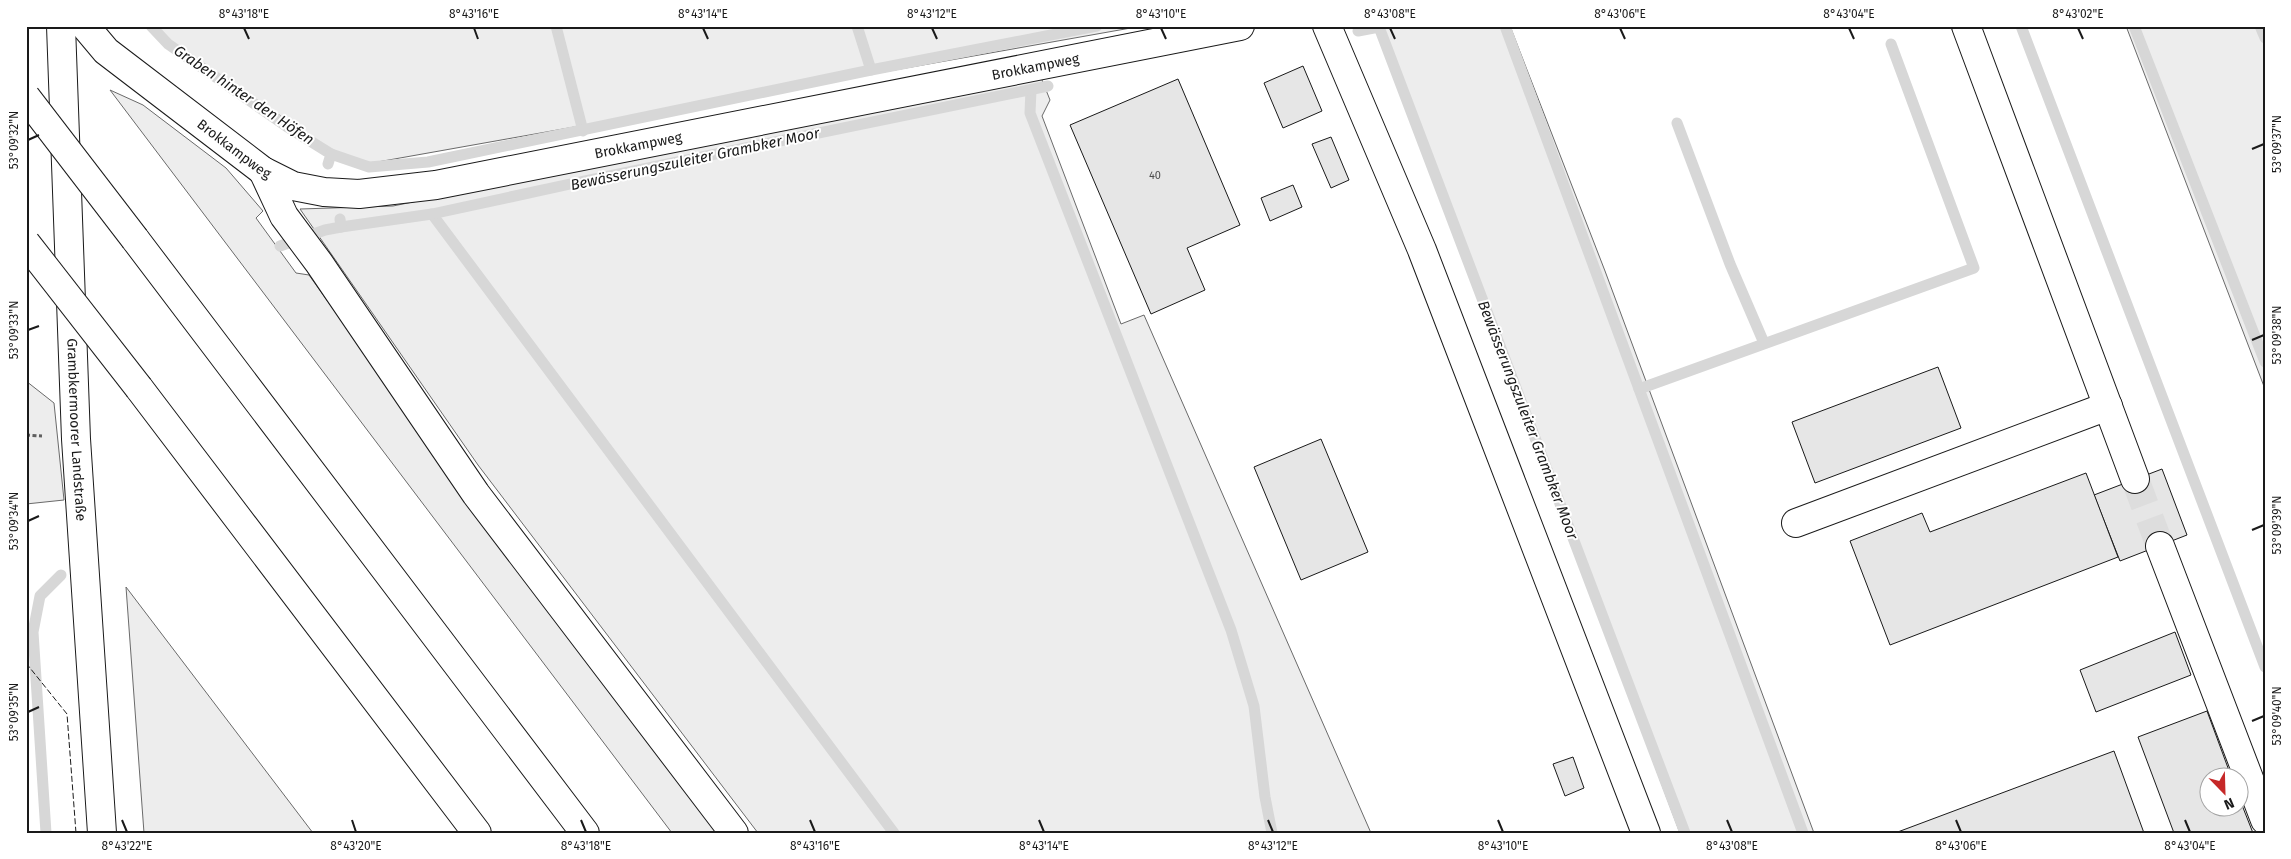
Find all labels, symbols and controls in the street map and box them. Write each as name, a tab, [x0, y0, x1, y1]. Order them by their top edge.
text: 8°43'18"E	[219, 7, 269, 21]
text: 8°43'16"E	[449, 7, 499, 21]
text: 8°43'14"E	[678, 7, 728, 21]
text: 8°43'12"E	[907, 7, 957, 21]
text: 8°43'10"E	[1136, 7, 1186, 21]
text: 8°43'08"E	[1364, 7, 1416, 21]
text: 8°43'06"E	[1594, 7, 1646, 21]
text: 8°43'04"E	[1823, 7, 1875, 21]
text: 8°43'02"E	[2052, 7, 2104, 21]
water label: Graben hinter den Höfen	[170, 41, 318, 149]
street label: Brokkampweg	[990, 49, 1081, 83]
text: 53°09'32"N	[7, 111, 21, 169]
street label: Brokkampweg	[194, 115, 275, 183]
text: 53°09'37"N	[2270, 115, 2284, 173]
water label: Bewässerungszuleiter Grambker Moor	[569, 123, 823, 194]
street label: Brokkampweg	[593, 128, 684, 162]
house number: 40	[1149, 169, 1161, 182]
water label: Bewässerungszuleiter Grambker Moor	[1474, 298, 1582, 543]
text: 53°09'33"N	[7, 301, 21, 359]
text: 53°09'38"N	[2270, 305, 2284, 365]
street label: Grambkermoorer Landstraße	[64, 338, 90, 522]
text: 53°09'34"N	[7, 492, 21, 550]
text: 53°09'39"N	[2270, 496, 2284, 554]
text: 53°09'35"N	[7, 683, 21, 741]
text: 53°09'40"N	[2270, 686, 2284, 746]
north arrow	[2198, 766, 2248, 816]
text: N	[2221, 794, 2236, 813]
text: 8°43'22"E	[102, 839, 152, 853]
text: 8°43'20"E	[330, 839, 382, 853]
text: 8°43'18"E	[561, 839, 611, 853]
text: 8°43'16"E	[790, 839, 840, 853]
text: 8°43'14"E	[1019, 839, 1069, 853]
text: 8°43'12"E	[1248, 839, 1298, 853]
text: 8°43'10"E	[1478, 839, 1528, 853]
text: 8°43'08"E	[1706, 839, 1758, 853]
text: 8°43'06"E	[1935, 839, 1987, 853]
text: 8°43'04"E	[2164, 839, 2216, 853]

